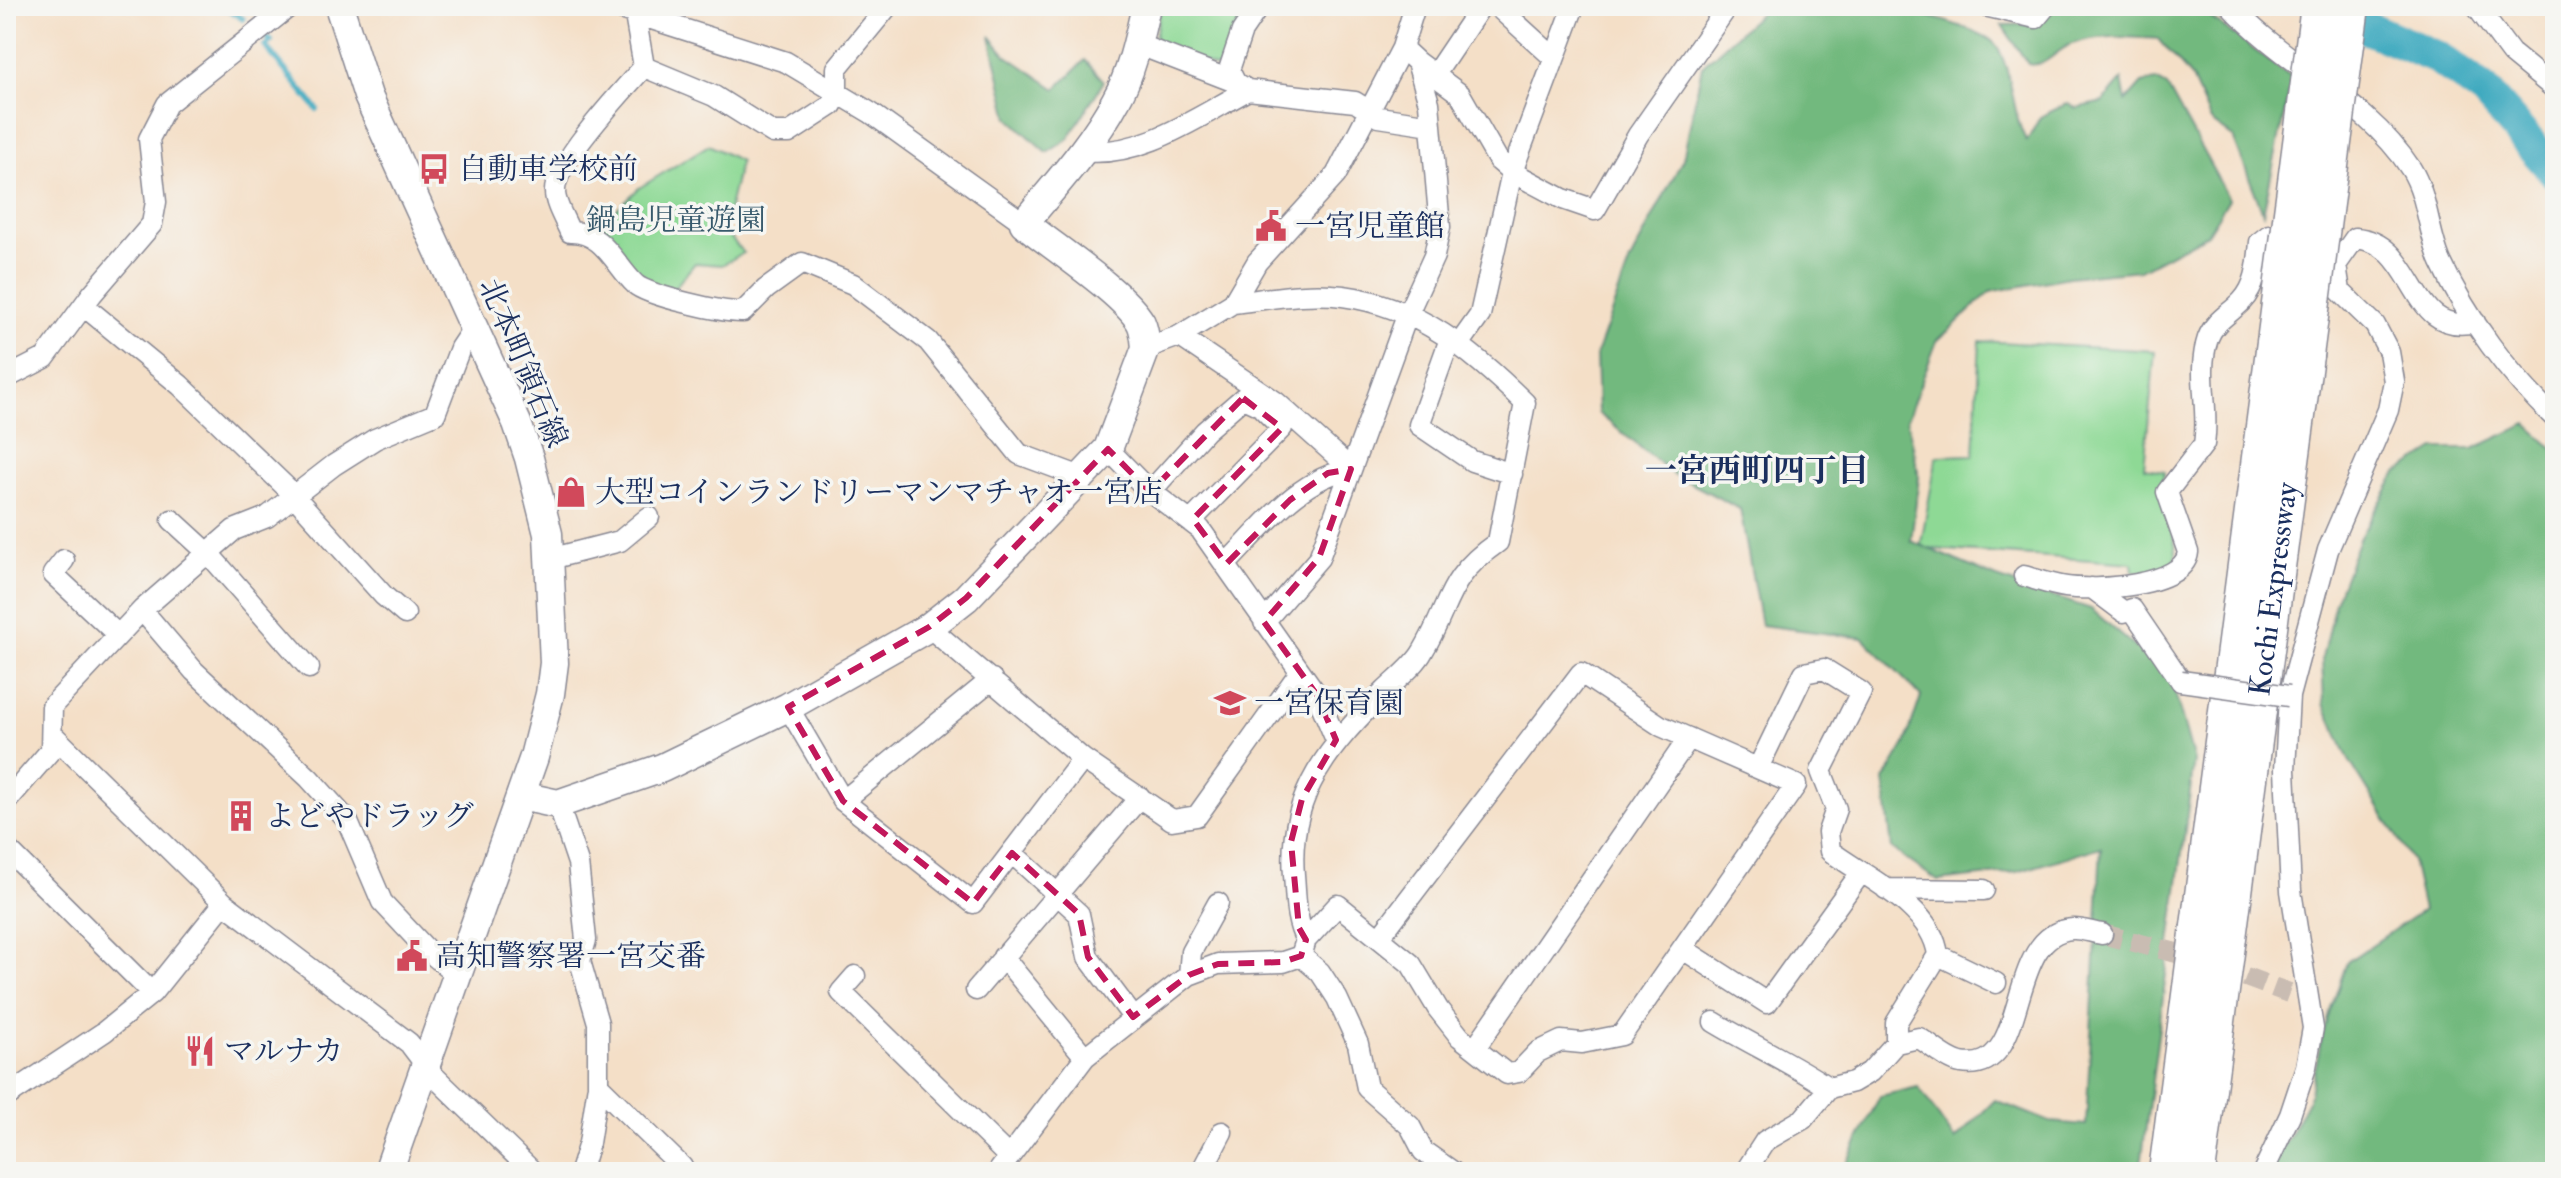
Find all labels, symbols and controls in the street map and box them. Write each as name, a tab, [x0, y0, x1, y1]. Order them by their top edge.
place label: 自動車学校前	[458, 151, 638, 188]
bus stop icon: 自動車学校前	[417, 152, 451, 186]
park label: 鍋島児童遊園	[586, 202, 766, 239]
place label: 一宮児童館	[1295, 208, 1445, 245]
public building icon: 一宮児童館	[1254, 209, 1288, 243]
street label: 北本町領石線	[471, 273, 575, 453]
district label: 一宮西町四丁目	[1645, 451, 1869, 491]
place label: 大型コインランドリーマンマチャオ一宮店	[595, 474, 1163, 511]
shop icon: 大型コインランドリーマンマチャオ一宮店	[554, 475, 588, 509]
street label: Kochi Expressway	[2241, 479, 2306, 698]
place label: 一宮保育園	[1254, 685, 1404, 722]
school or university icon: 一宮保育園	[1213, 686, 1247, 720]
place label: よどやドラッグ	[265, 798, 474, 835]
building icon: よどやドラッグ	[224, 799, 258, 833]
place label: 高知警察署一宮交番	[436, 938, 706, 975]
public building icon: 高知警察署一宮交番	[395, 939, 429, 973]
place label: マルナカ	[224, 1033, 343, 1070]
restaurant icon: マルナカ	[183, 1034, 217, 1068]

